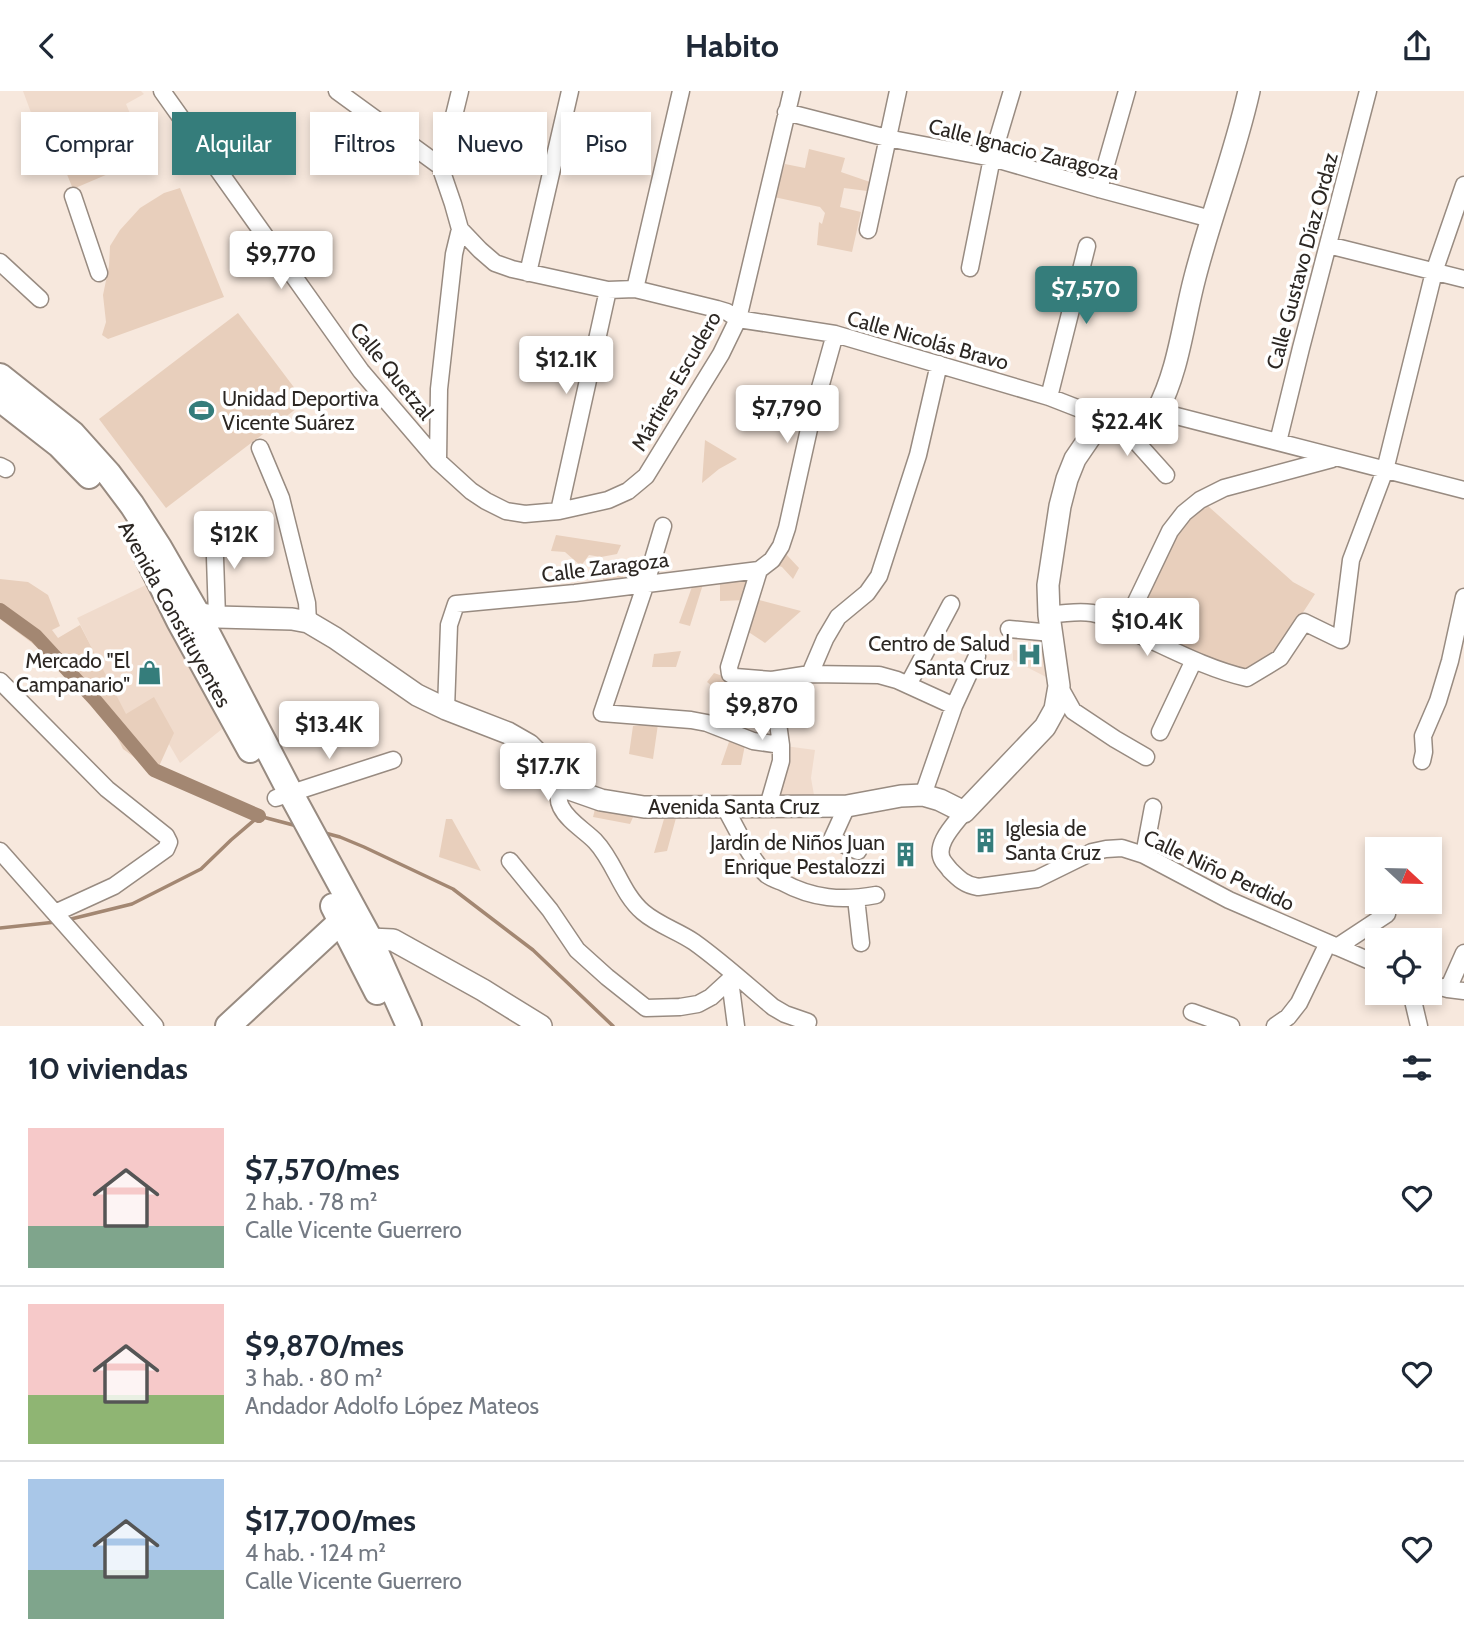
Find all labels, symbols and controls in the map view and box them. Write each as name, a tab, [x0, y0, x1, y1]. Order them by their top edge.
text: Habito	[685, 26, 779, 65]
icon: back	[28, 27, 66, 65]
icon: share	[1398, 27, 1436, 65]
chip: Comprar	[21, 112, 158, 175]
chip: Alquilar	[172, 112, 296, 175]
chip: Filtros	[310, 112, 419, 175]
chip: Nuevo	[433, 112, 547, 175]
chip: Piso	[561, 112, 651, 175]
street label: Calle Ignacio Zaragoza	[926, 113, 1122, 185]
street label: Calle Gustavo Díaz Ordaz	[1261, 150, 1343, 372]
pin: $9,770	[224, 231, 338, 291]
text: $9,770	[246, 240, 316, 268]
pin: $7,570	[1029, 267, 1143, 326]
text: $7,570	[1051, 275, 1121, 303]
street label: Calle Nicolás Bravo	[844, 305, 1012, 375]
street label: Mártires Escudero	[626, 307, 726, 455]
street label: Calle Quetzal	[345, 317, 439, 425]
pin: $12.1K	[509, 337, 623, 396]
text: $12.1K	[535, 345, 597, 373]
pin: $7,790	[730, 385, 844, 445]
place label: Unidad Deportiva Vicente Suárez	[222, 386, 379, 435]
text: $7,790	[752, 394, 822, 422]
sports icon: Unidad Deportiva Vicente Suárez	[188, 396, 216, 424]
pin: $22.4K	[1070, 399, 1184, 458]
text: $22.4K	[1091, 407, 1163, 435]
pin: $12K	[193, 511, 275, 571]
street label: Avenida Constituyentes	[113, 516, 237, 712]
text: $12K	[210, 520, 258, 548]
street label: Calle Zaragoza	[540, 547, 670, 587]
pin: $10.4K	[1090, 599, 1204, 658]
text: $10.4K	[1111, 607, 1183, 635]
place label: Centro de Salud Santa Cruz	[868, 631, 1010, 680]
hospital icon: Centro de Salud Santa Cruz	[1016, 641, 1044, 669]
place label: Mercado "El Campanario"	[16, 648, 130, 697]
shop icon: Mercado "El Campanario"	[136, 658, 164, 686]
pin: $9,870	[705, 683, 819, 742]
text: $9,870	[726, 691, 798, 719]
pin: $13.4K	[272, 701, 386, 761]
text: $13.4K	[295, 710, 363, 738]
pin: $17.7K	[491, 743, 605, 803]
text: $17.7K	[516, 752, 580, 780]
street label: Avenida Santa Cruz	[648, 794, 820, 819]
place label: Iglesia de Santa Cruz	[1005, 816, 1101, 865]
street label: Calle Niño Perdido	[1140, 824, 1298, 916]
building icon: Iglesia de Santa Cruz	[971, 826, 999, 854]
place label: Jardín de Niños Juan Enrique Pestalozzi	[709, 830, 885, 879]
north arrow	[1365, 837, 1442, 913]
map controls	[1365, 837, 1442, 1005]
building icon: Jardín de Niños Juan Enrique Pestalozzi	[891, 840, 919, 868]
button: locate	[1365, 928, 1442, 1005]
icon: filters	[1398, 1049, 1436, 1087]
text: 10 viviendas	[28, 1050, 188, 1087]
text: $7,570/mes	[245, 1151, 400, 1188]
icon: home	[84, 1156, 168, 1240]
icon: heart	[1398, 1179, 1436, 1217]
text: 2 hab. · 78 m²	[245, 1188, 377, 1216]
text: Calle Vicente Guerrero	[245, 1216, 462, 1244]
text: $9,870/mes	[245, 1327, 404, 1364]
icon: home	[84, 1332, 168, 1416]
icon: heart	[1398, 1355, 1436, 1393]
text: 3 hab. · 80 m²	[245, 1364, 382, 1392]
text: Andador Adolfo López Mateos	[245, 1392, 539, 1420]
text: $17,700/mes	[245, 1502, 416, 1539]
icon: home	[84, 1507, 168, 1591]
icon: heart	[1398, 1530, 1436, 1568]
text: 4 hab. · 124 m²	[245, 1539, 386, 1567]
text: Calle Vicente Guerrero	[245, 1567, 462, 1595]

